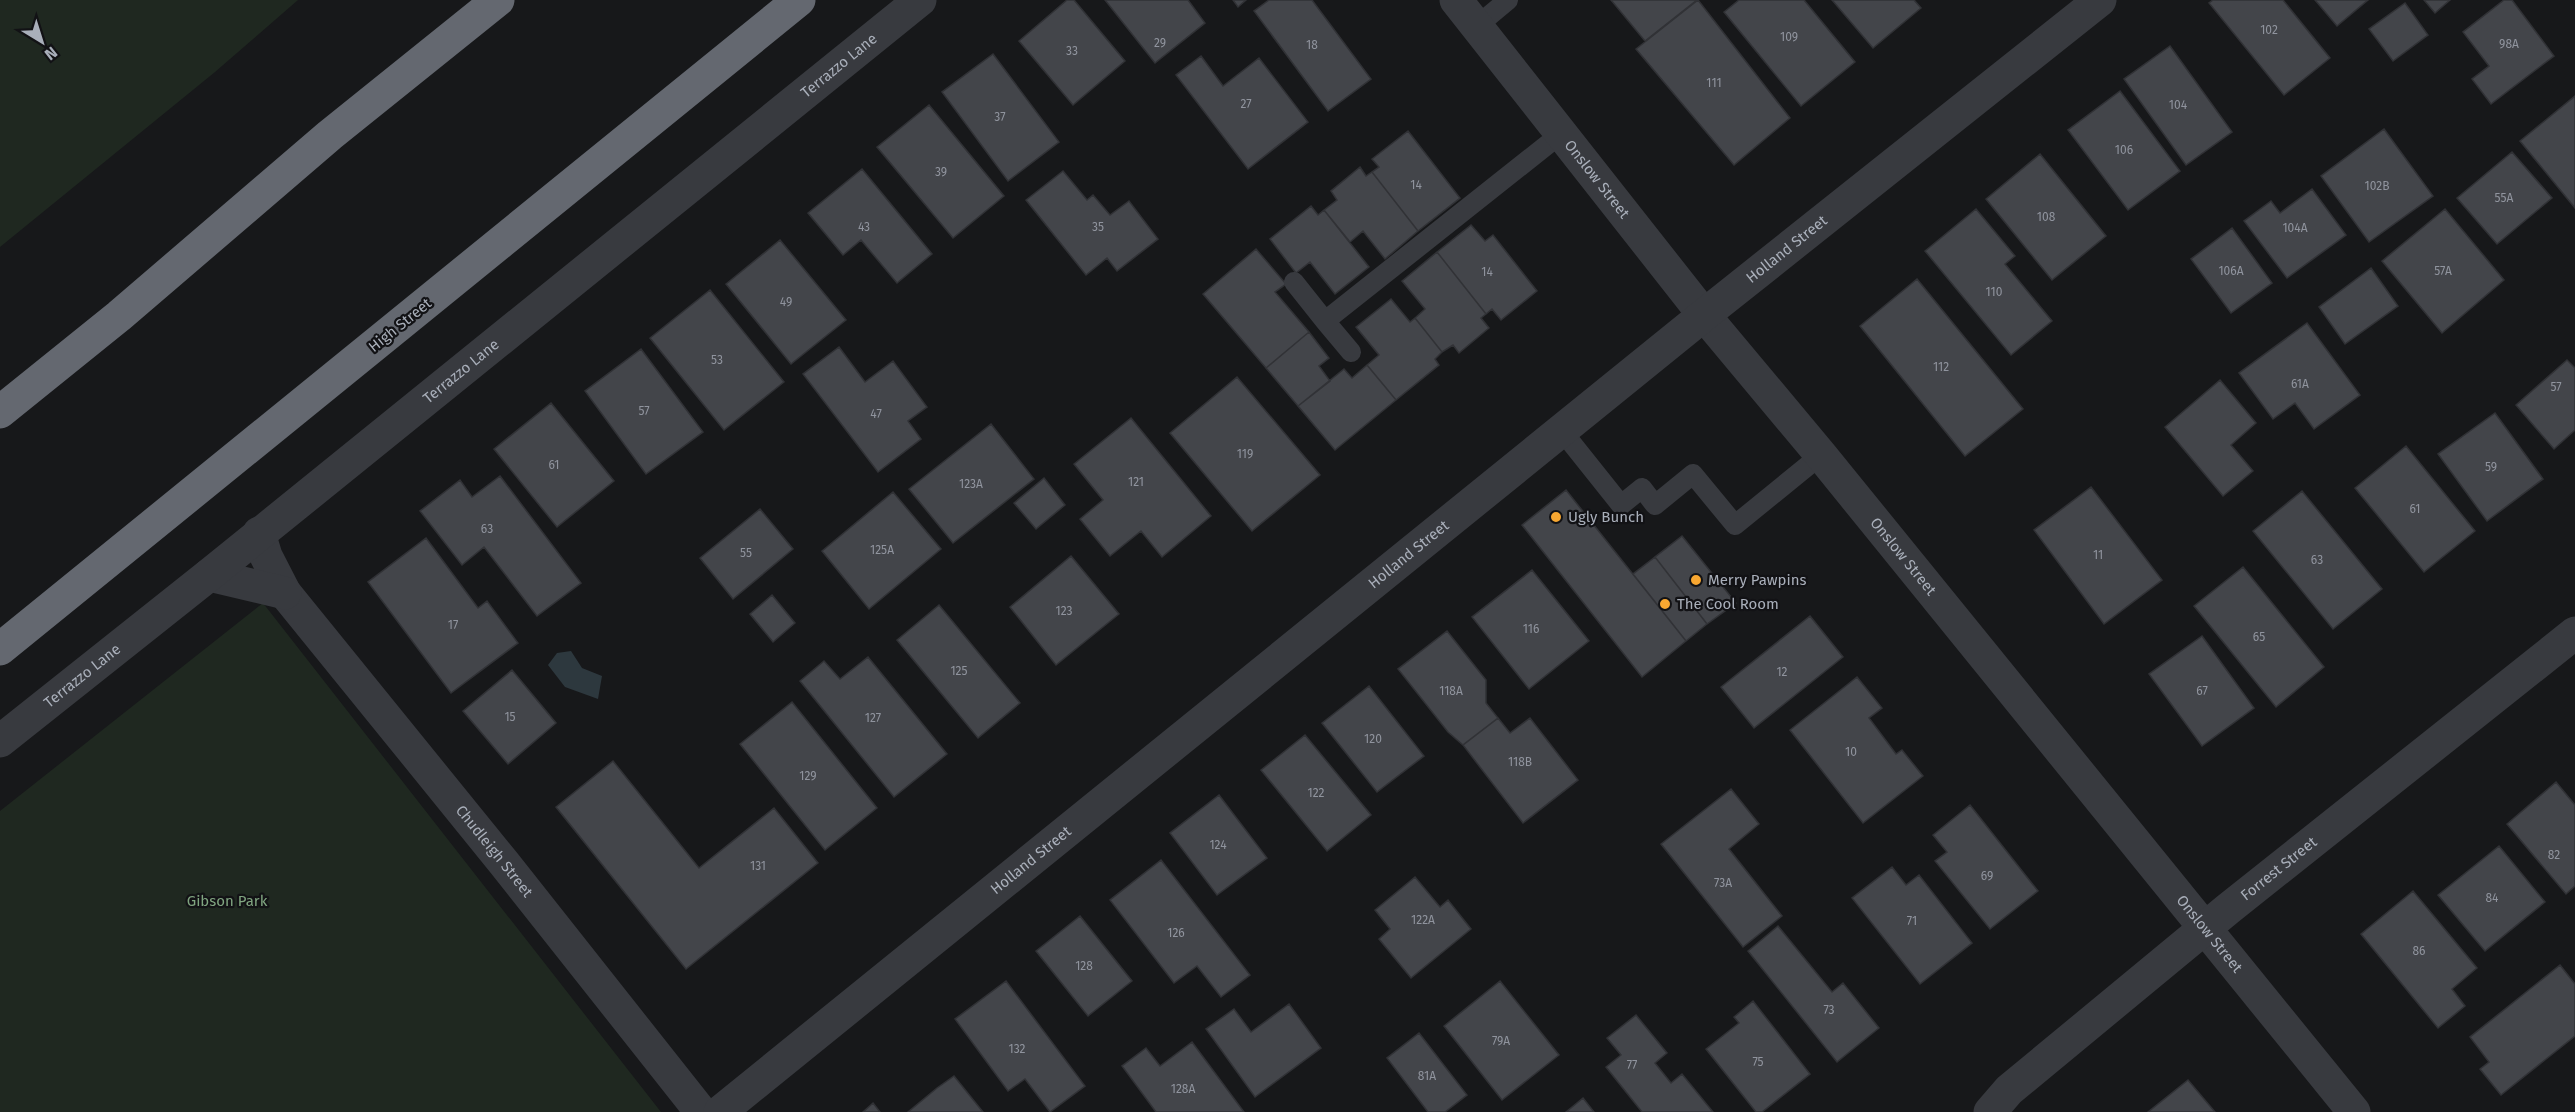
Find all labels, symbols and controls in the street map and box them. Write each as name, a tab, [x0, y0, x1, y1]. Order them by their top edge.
north arrow	[12, 12, 72, 72]
house number: 102	[2260, 23, 2278, 37]
street label: Terrazzo Lane	[797, 29, 881, 102]
house number: 109	[1780, 30, 1798, 44]
house number: 29	[1154, 36, 1166, 50]
house number: 98A	[2499, 37, 2519, 51]
house number: 18	[1306, 38, 1318, 52]
text: N	[41, 43, 61, 64]
house number: 33	[1066, 44, 1078, 58]
house number: 111	[1706, 76, 1722, 90]
house number: 27	[1240, 97, 1252, 111]
house number: 104	[2169, 98, 2188, 112]
house number: 37	[994, 110, 1006, 124]
street label: Onslow Street	[1561, 136, 1634, 222]
house number: 106	[2115, 143, 2133, 157]
house number: 39	[935, 165, 947, 179]
house number: 14	[1410, 178, 1422, 192]
house number: 102B	[2365, 179, 2389, 193]
house number: 55A	[2495, 191, 2514, 205]
house number: 108	[2037, 210, 2056, 224]
street label: Holland Street	[1743, 211, 1831, 287]
house number: 43	[858, 220, 870, 234]
house number: 35	[1092, 220, 1104, 234]
house number: 104A	[2282, 221, 2308, 235]
house number: 106A	[2218, 264, 2244, 278]
house number: 57A	[2434, 264, 2452, 278]
house number: 14	[1481, 265, 1493, 279]
house number: 110	[1986, 285, 2003, 299]
street label: High Street	[365, 294, 436, 356]
house number: 49	[780, 295, 792, 309]
street label: Terrazzo Lane	[419, 335, 503, 407]
house number: 53	[711, 353, 723, 367]
house number: 112	[1933, 360, 1949, 374]
house number: 61A	[2291, 377, 2309, 391]
house number: 57	[2550, 380, 2562, 394]
house number: 57	[638, 404, 650, 418]
house number: 47	[870, 407, 882, 421]
house number: 119	[1237, 447, 1253, 461]
house number: 61	[548, 458, 560, 472]
house number: 59	[2485, 460, 2497, 474]
house number: 121	[1128, 475, 1144, 489]
house number: 123A	[959, 477, 983, 491]
house number: 61	[2409, 502, 2421, 516]
place label: Ugly Bunch	[1568, 508, 1644, 526]
marker: Ugly Bunch	[1549, 510, 1563, 524]
street label: Onslow Street	[1866, 514, 1941, 599]
street label: Holland Street	[1365, 516, 1453, 592]
house number: 63	[481, 522, 493, 536]
house number: 125A	[870, 543, 894, 557]
house number: 55	[740, 546, 752, 560]
house number: 11	[2093, 548, 2103, 562]
house number: 63	[2311, 553, 2323, 567]
place label: Merry Pawpins	[1708, 571, 1806, 589]
marker: Merry Pawpins	[1689, 573, 1703, 587]
place label: The Cool Room	[1677, 595, 1779, 613]
marker: The Cool Room	[1658, 597, 1672, 611]
house number: 123	[1055, 604, 1073, 618]
house number: 17	[448, 618, 458, 632]
house number: 116	[1523, 622, 1539, 636]
house number: 65	[2253, 630, 2265, 644]
street label: Terrazzo Lane	[40, 640, 124, 712]
house number: 125	[950, 664, 968, 678]
house number: 12	[1776, 665, 1788, 679]
house number: 118A	[1439, 684, 1463, 698]
house number: 67	[2196, 684, 2208, 698]
house number: 15	[504, 710, 516, 724]
house number: 127	[865, 711, 881, 725]
house number: 120	[1364, 732, 1382, 746]
house number: 10	[1845, 745, 1857, 759]
house number: 118B	[1508, 755, 1532, 769]
house number: 129	[799, 769, 817, 783]
house number: 122	[1307, 786, 1325, 800]
street label: Chudleigh Street	[452, 802, 537, 901]
street label: Holland Street	[987, 822, 1075, 898]
street label: Forrest Street	[2237, 833, 2321, 904]
house number: 124	[1209, 838, 1227, 852]
house number: 82	[2548, 848, 2560, 862]
house number: 131	[750, 859, 766, 873]
house number: 69	[1981, 869, 1993, 883]
house number: 73A	[1714, 876, 1732, 890]
street label: Onslow Street	[2173, 891, 2247, 977]
house number: 84	[2486, 891, 2499, 905]
park label: Gibson Park	[187, 892, 268, 910]
house number: 122A	[1411, 913, 1435, 927]
house number: 71	[1907, 914, 1917, 928]
house number: 126	[1167, 926, 1185, 940]
house number: 86	[2412, 944, 2426, 958]
house number: 128	[1075, 959, 1093, 973]
house number: 73	[1823, 1003, 1835, 1017]
house number: 79A	[1492, 1034, 1510, 1048]
house number: 132	[1008, 1042, 1026, 1056]
house number: 75	[1752, 1055, 1764, 1069]
house number: 77	[1627, 1058, 1637, 1072]
house number: 81A	[1418, 1069, 1436, 1083]
house number: 128A	[1171, 1082, 1195, 1096]

